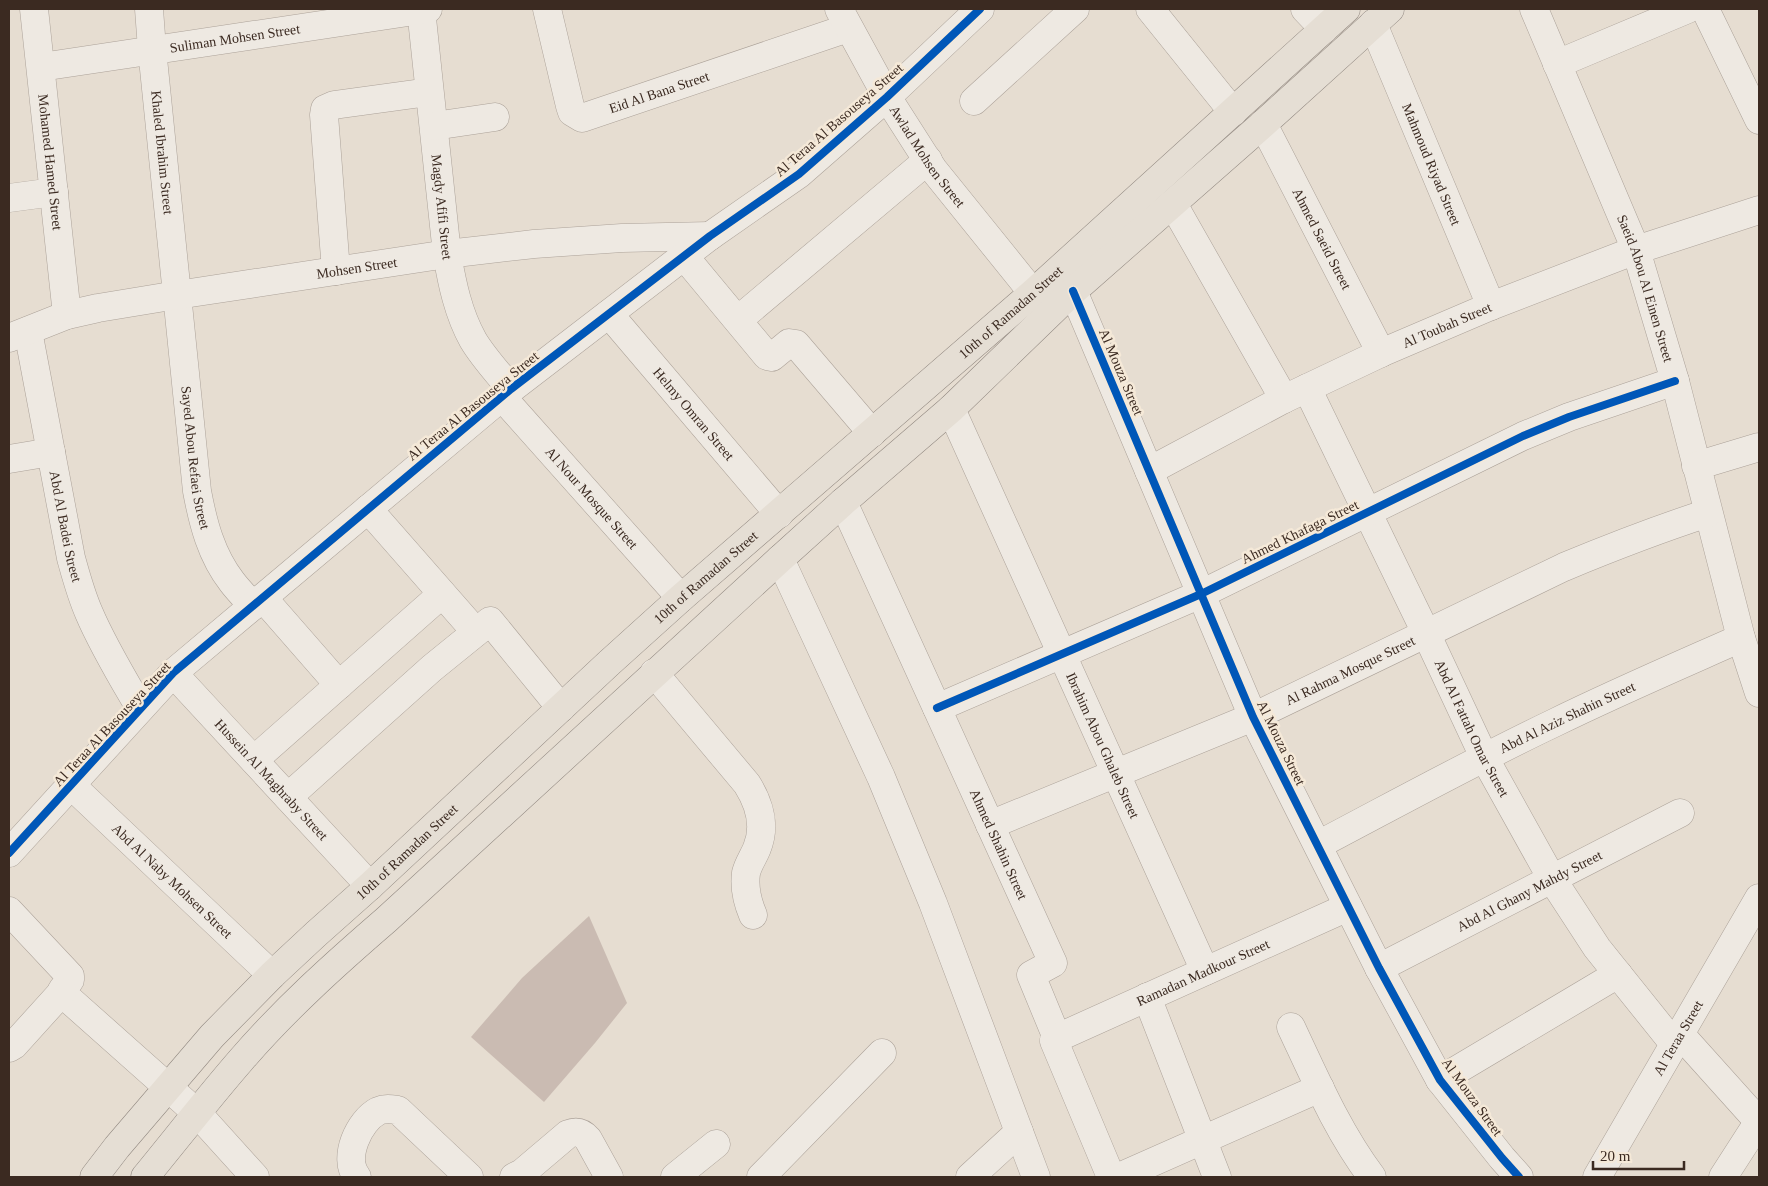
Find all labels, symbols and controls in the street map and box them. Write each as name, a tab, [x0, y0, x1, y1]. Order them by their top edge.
street label: Suliman Mohsen Street	[169, 21, 301, 55]
street label: Al Teraa Al Basouseya Street	[772, 60, 906, 180]
street label: Eid Al Bana Street	[607, 68, 711, 116]
street label: Khaled Ibrahim Street	[149, 90, 176, 215]
street label: Mohamed Hamed Street	[36, 93, 65, 231]
street label: Mahmoud Riyad Street	[1400, 101, 1464, 228]
street label: Awlad Mohsen Street	[887, 103, 968, 210]
street label: Magdy Afifi Street	[429, 153, 455, 261]
street label: Ahmed Saeid Street	[1290, 185, 1354, 292]
street label: Saeid Abou Al Einen Street	[1614, 212, 1676, 364]
street label: Mohsen Street	[315, 254, 398, 281]
street label: 10th of Ramadan Street	[956, 263, 1065, 361]
street label: Al Toubah Street	[1400, 299, 1494, 350]
street label: Al Mouza Street	[1096, 326, 1146, 418]
street label: Al Teraa Al Basouseya Street	[404, 348, 542, 464]
street label: Helmy Omran Street	[650, 364, 737, 463]
street label: Sayed Abou Refaei Street	[179, 385, 213, 531]
street label: Al Nour Mosque Street	[543, 444, 641, 552]
street label: Abd Al Badei Street	[47, 469, 85, 584]
street label: Ahmed Khafaga Street	[1239, 497, 1361, 567]
street label: 10th of Ramadan Street	[651, 528, 760, 626]
street label: Al Rahma Mosque Street	[1283, 633, 1417, 708]
street label: Abd Al Fattah Omar Street	[1432, 657, 1512, 799]
street label: Al Teraa Al Basouseya Street	[50, 659, 174, 789]
street label: Ibrahim Abou Ghaleb Street	[1064, 670, 1142, 821]
street label: Abd Al Aziz Shahin Street	[1497, 678, 1637, 756]
street label: Al Mouza Street	[1254, 698, 1308, 788]
street label: Hussein Al Maghraby Street	[212, 716, 331, 843]
street label: Ahmed Shahin Street	[967, 787, 1031, 902]
street label: 10th of Ramadan Street	[353, 801, 460, 902]
street label: Abd Al Naby Mohsen Street	[109, 821, 236, 941]
street label: Abd Al Ghany Mahdy Street	[1454, 847, 1604, 934]
street label: Ramadan Madkour Street	[1134, 936, 1272, 1009]
street label: Al Teraa Street	[1650, 997, 1706, 1078]
street label: Al Mouza Street	[1439, 1055, 1505, 1139]
scale bar	[1593, 1138, 1684, 1170]
text: 20 m	[1600, 1148, 1631, 1164]

